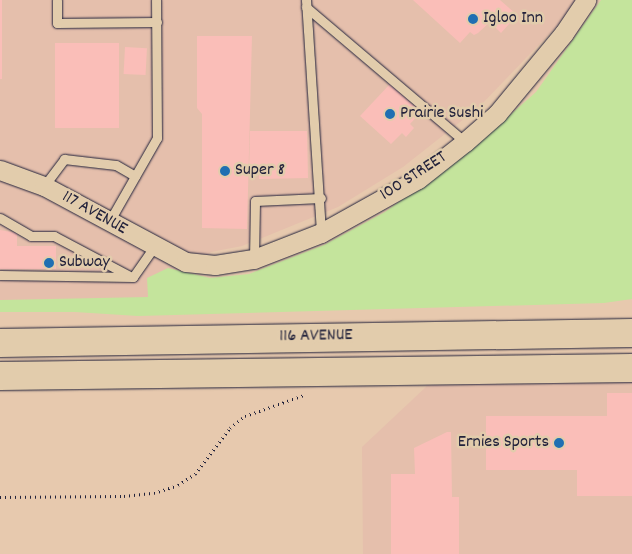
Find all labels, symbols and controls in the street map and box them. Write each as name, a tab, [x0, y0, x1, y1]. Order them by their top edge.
place label: Igloo Inn	[483, 8, 543, 30]
marker: Igloo Inn	[467, 13, 479, 25]
place label: Prairie Sushi	[400, 103, 483, 125]
marker: Prairie Sushi	[384, 108, 396, 120]
street label: 100 STREET	[377, 147, 451, 207]
place label: Super 8	[235, 160, 285, 182]
marker: Super 8	[219, 165, 231, 177]
street label: 117 AVENUE	[58, 187, 130, 241]
place label: Subway	[59, 252, 110, 274]
marker: Subway	[43, 257, 55, 269]
street label: 116 AVENUE	[279, 326, 353, 348]
place label: Ernies Sports	[458, 432, 549, 454]
marker: Ernies Sports	[553, 437, 565, 449]

